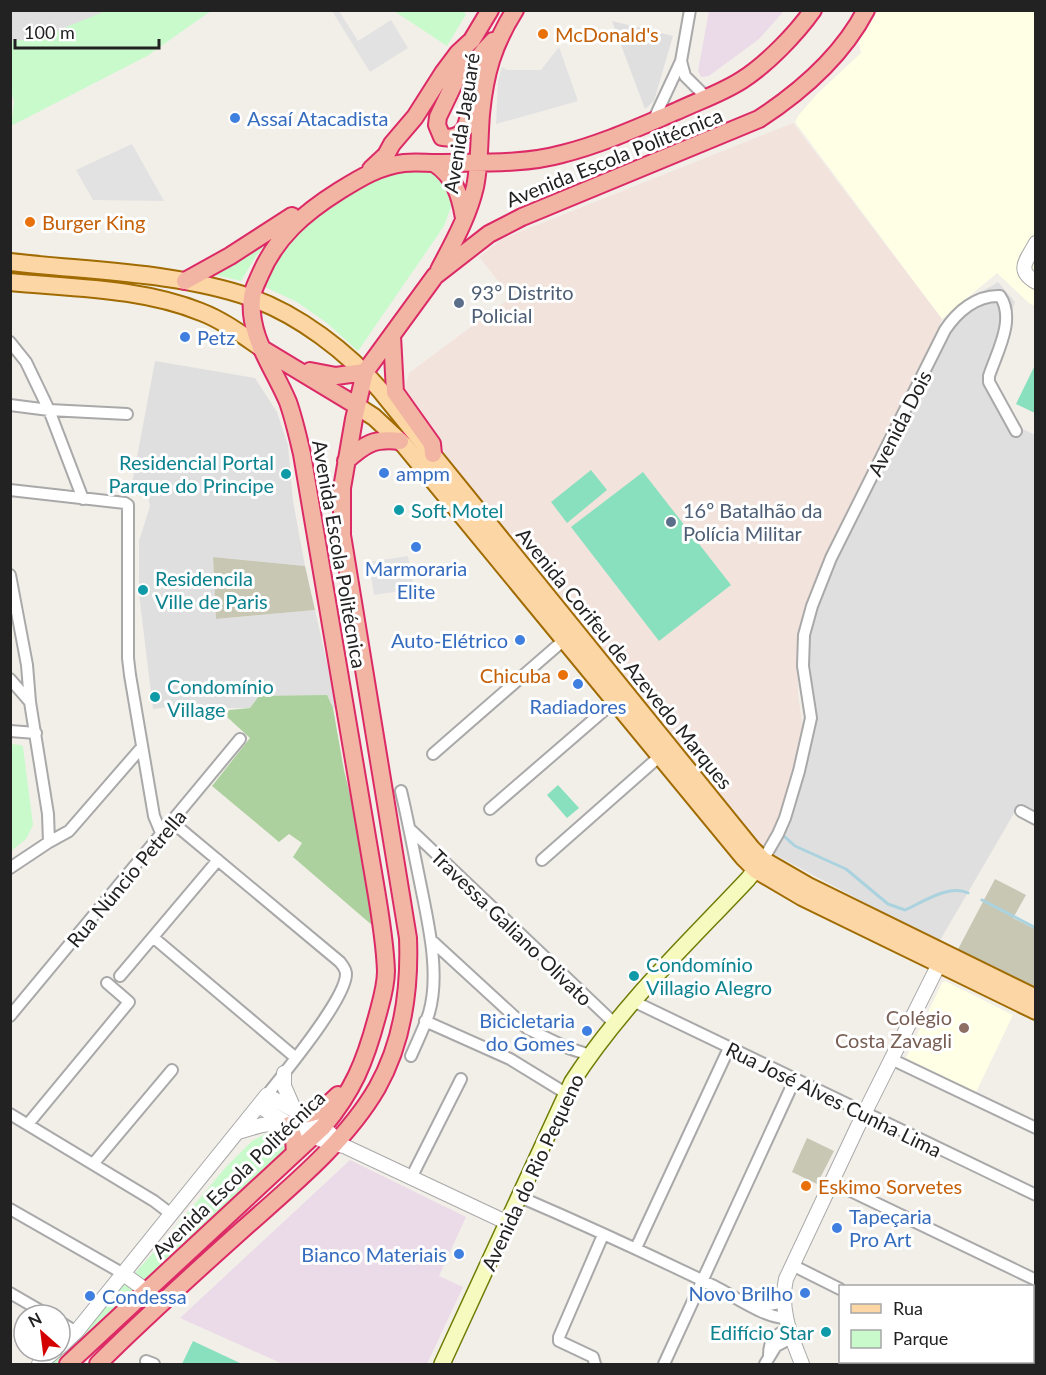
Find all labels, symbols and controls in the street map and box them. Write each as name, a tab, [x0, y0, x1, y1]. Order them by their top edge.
scale bar	[15, 12, 159, 50]
text: 100 m	[24, 21, 75, 43]
place label: McDonald's	[555, 22, 659, 46]
marker: McDonald's	[536, 27, 550, 41]
street label: Avenida Jaguaré	[438, 51, 484, 195]
street label: Avenida Escola Politécnica	[502, 103, 726, 211]
place label: Assaí Atacadista	[247, 106, 388, 130]
marker: Assaí Atacadista	[228, 111, 242, 125]
place label: Burger King	[42, 210, 145, 234]
marker: Burger King	[23, 215, 37, 229]
place label: 93º Distrito Policial	[471, 280, 574, 327]
marker: 93º Distrito Policial	[452, 296, 466, 310]
place label: Petz	[197, 325, 235, 349]
marker: Petz	[178, 330, 192, 344]
street label: Avenida Dois	[862, 366, 936, 480]
street label: Avenida Escola Politécnica	[308, 438, 372, 670]
place label: Residencial Portal Parque do Principe	[109, 450, 274, 497]
place label: ampm	[396, 461, 450, 485]
marker: ampm	[377, 466, 391, 480]
marker: Residencial Portal Parque do Principe	[279, 467, 293, 481]
place label: Soft Motel	[411, 498, 504, 522]
place label: 16º Batalhão da Polícia Militar	[683, 498, 822, 545]
marker: Soft Motel	[392, 503, 406, 517]
marker: 16º Batalhão da Polícia Militar	[664, 515, 678, 529]
street label: Avenida Corifeu de Azevedo Marques	[512, 522, 738, 794]
marker: Marmoraria Elite	[409, 540, 423, 554]
place label: Marmoraria Elite	[365, 556, 467, 603]
place label: Residencila Ville de Paris	[155, 566, 268, 613]
marker: Residencila Ville de Paris	[136, 583, 150, 597]
place label: Auto-Elétrico	[391, 628, 508, 652]
marker: Auto-Elétrico	[513, 633, 527, 647]
place label: Chicuba	[480, 663, 551, 687]
marker: Chicuba	[556, 668, 570, 682]
place label: Condomínio Village	[167, 674, 274, 721]
marker: Radiadores	[571, 677, 585, 691]
marker: Condomínio Village	[148, 690, 162, 704]
place label: Radiadores	[530, 694, 626, 718]
street label: Rua Núncio Petrella	[61, 804, 191, 952]
street label: Travessa Galiano Olivato	[426, 844, 598, 1010]
place label: Condomínio Villagio Alegro	[646, 952, 772, 999]
marker: Condomínio Villagio Alegro	[627, 969, 641, 983]
place label: Colégio Costa Zavagli	[835, 1005, 952, 1052]
place label: Bicicletaria do Gomes	[479, 1008, 575, 1055]
marker: Colégio Costa Zavagli	[957, 1021, 971, 1035]
marker: Bicicletaria do Gomes	[580, 1024, 594, 1038]
street label: Rua José Alves Cunha Lima	[722, 1036, 946, 1162]
street label: Avenida do Rio Pequeno	[476, 1070, 588, 1274]
street label: Avenida Escola Politécnica	[147, 1085, 329, 1263]
place label: Eskimo Sorvetes	[818, 1174, 962, 1198]
marker: Eskimo Sorvetes	[799, 1179, 813, 1193]
place label: Tapeçaria Pro Art	[849, 1204, 932, 1251]
marker: Tapeçaria Pro Art	[830, 1221, 844, 1235]
place label: Bianco Materiais	[301, 1242, 447, 1266]
marker: Bianco Materiais	[452, 1247, 466, 1261]
place label: Novo Brilho	[688, 1281, 793, 1305]
place label: Condessa	[102, 1284, 187, 1308]
legend	[839, 1285, 1034, 1363]
marker: Novo Brilho	[798, 1286, 812, 1300]
marker: Condessa	[83, 1289, 97, 1303]
text: Rua	[893, 1297, 923, 1319]
north arrow	[12, 1303, 72, 1363]
text: N	[25, 1308, 45, 1331]
place label: Edifício Star	[710, 1320, 815, 1344]
marker: Edifício Star	[819, 1325, 833, 1339]
text: Parque	[893, 1327, 948, 1349]

